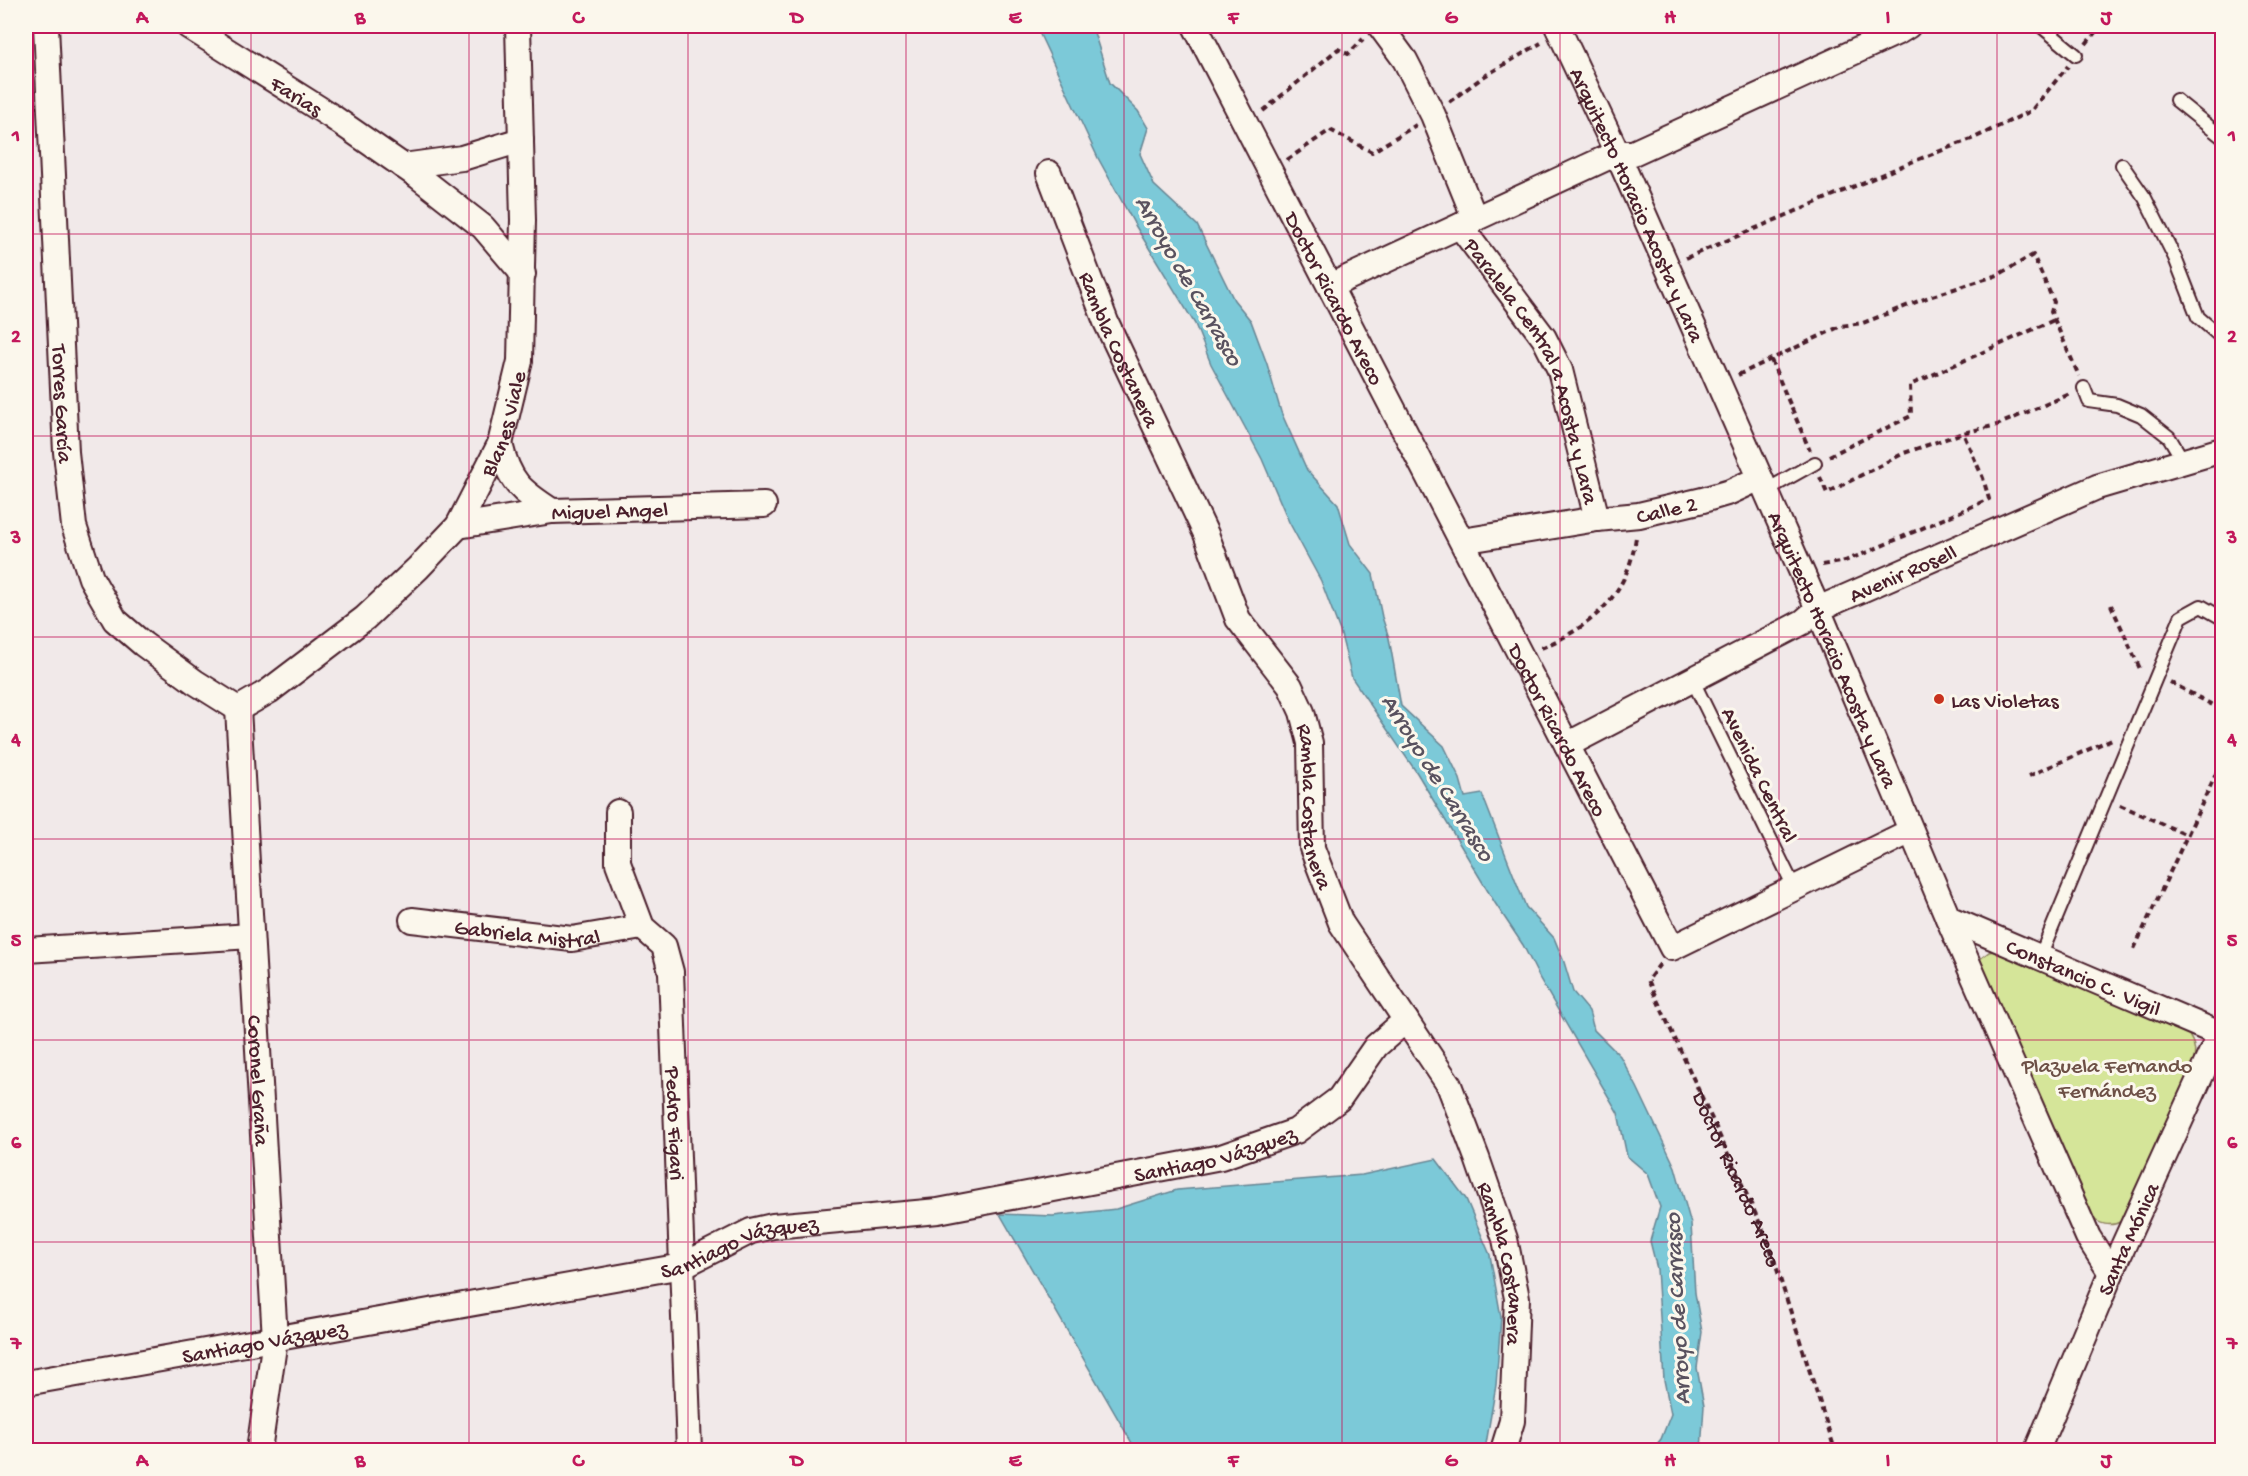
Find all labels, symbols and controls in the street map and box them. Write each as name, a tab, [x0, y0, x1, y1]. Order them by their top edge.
text: A	[135, 8, 150, 31]
text: B	[354, 8, 366, 31]
text: C	[572, 8, 586, 31]
text: D	[788, 8, 804, 31]
text: E	[1009, 8, 1023, 31]
text: F	[1227, 8, 1240, 31]
text: G	[1445, 8, 1459, 31]
text: H	[1664, 8, 1676, 31]
text: I	[1886, 8, 1891, 31]
text: J	[2100, 8, 2113, 31]
street label: Arquitecto Horacio Acosta y Lara	[1562, 65, 1708, 348]
street label: Farias	[263, 72, 327, 125]
text: 1	[11, 126, 20, 149]
text: 1	[2227, 126, 2236, 149]
water label: Arroyo de Carrasco	[1126, 191, 1248, 373]
street label: Doctor Ricardo Areco	[1276, 207, 1387, 390]
street label: Paralela Central a Acosta y Lara	[1456, 233, 1602, 508]
street label: Rambla Costanera	[1071, 269, 1163, 433]
text: 2	[11, 327, 21, 350]
text: 2	[2227, 327, 2237, 350]
street label: Torres García	[44, 342, 76, 465]
street label: Blanes Viale	[476, 368, 534, 483]
street label: Calle 2	[1634, 493, 1700, 532]
street label: Miguel Angel	[551, 499, 669, 528]
street label: Arquitecto Horacio Acosta y Lara	[1760, 508, 1901, 794]
text: 3	[10, 528, 21, 551]
text: 3	[2226, 528, 2237, 551]
street label: Avenir Rosell	[1846, 541, 1962, 611]
street label: Doctor Ricardo Areco	[1499, 639, 1611, 822]
water label: Arroyo de Carrasco	[1373, 690, 1500, 869]
place label: Las Violetas	[1951, 690, 2059, 716]
marker: Las Violetas	[1932, 692, 1946, 706]
street label: Avenida Central	[1713, 704, 1801, 848]
street label: Rambla Costanera	[1289, 721, 1336, 895]
text: 4	[10, 730, 21, 753]
text: 4	[2226, 730, 2237, 753]
street label: Gabriela Mistral	[453, 916, 602, 956]
text: 5	[11, 931, 22, 954]
text: 5	[2227, 931, 2238, 954]
street label: Constancio C. Vigil	[2001, 935, 2164, 1024]
street label: Coronel Graña	[239, 1014, 273, 1148]
park label: Plazuela Fernando Fernández	[2021, 1055, 2192, 1106]
street label: Pedro Figari	[658, 1065, 688, 1181]
street label: Doctor Ricardo Areco	[1683, 1086, 1785, 1271]
street label: Santiago Vázquez	[1132, 1122, 1302, 1190]
text: 6	[11, 1133, 22, 1156]
text: 6	[2227, 1133, 2238, 1156]
street label: Rambla Costanera	[1469, 1179, 1527, 1347]
street label: Santa Mónica	[2094, 1179, 2168, 1300]
water label: Arroyo de Carrasco	[1660, 1211, 1699, 1405]
street label: Santiago Vázquez	[659, 1213, 821, 1287]
street label: Santiago Vázquez	[181, 1317, 351, 1372]
text: 7	[10, 1334, 23, 1357]
text: 7	[2226, 1334, 2239, 1357]
text: A	[135, 1451, 150, 1474]
text: B	[354, 1451, 366, 1474]
text: C	[572, 1451, 586, 1474]
text: D	[788, 1451, 804, 1474]
text: E	[1009, 1451, 1023, 1474]
text: F	[1227, 1451, 1240, 1474]
text: G	[1445, 1451, 1459, 1474]
text: H	[1664, 1451, 1676, 1474]
text: I	[1886, 1451, 1891, 1474]
text: J	[2100, 1451, 2113, 1474]

